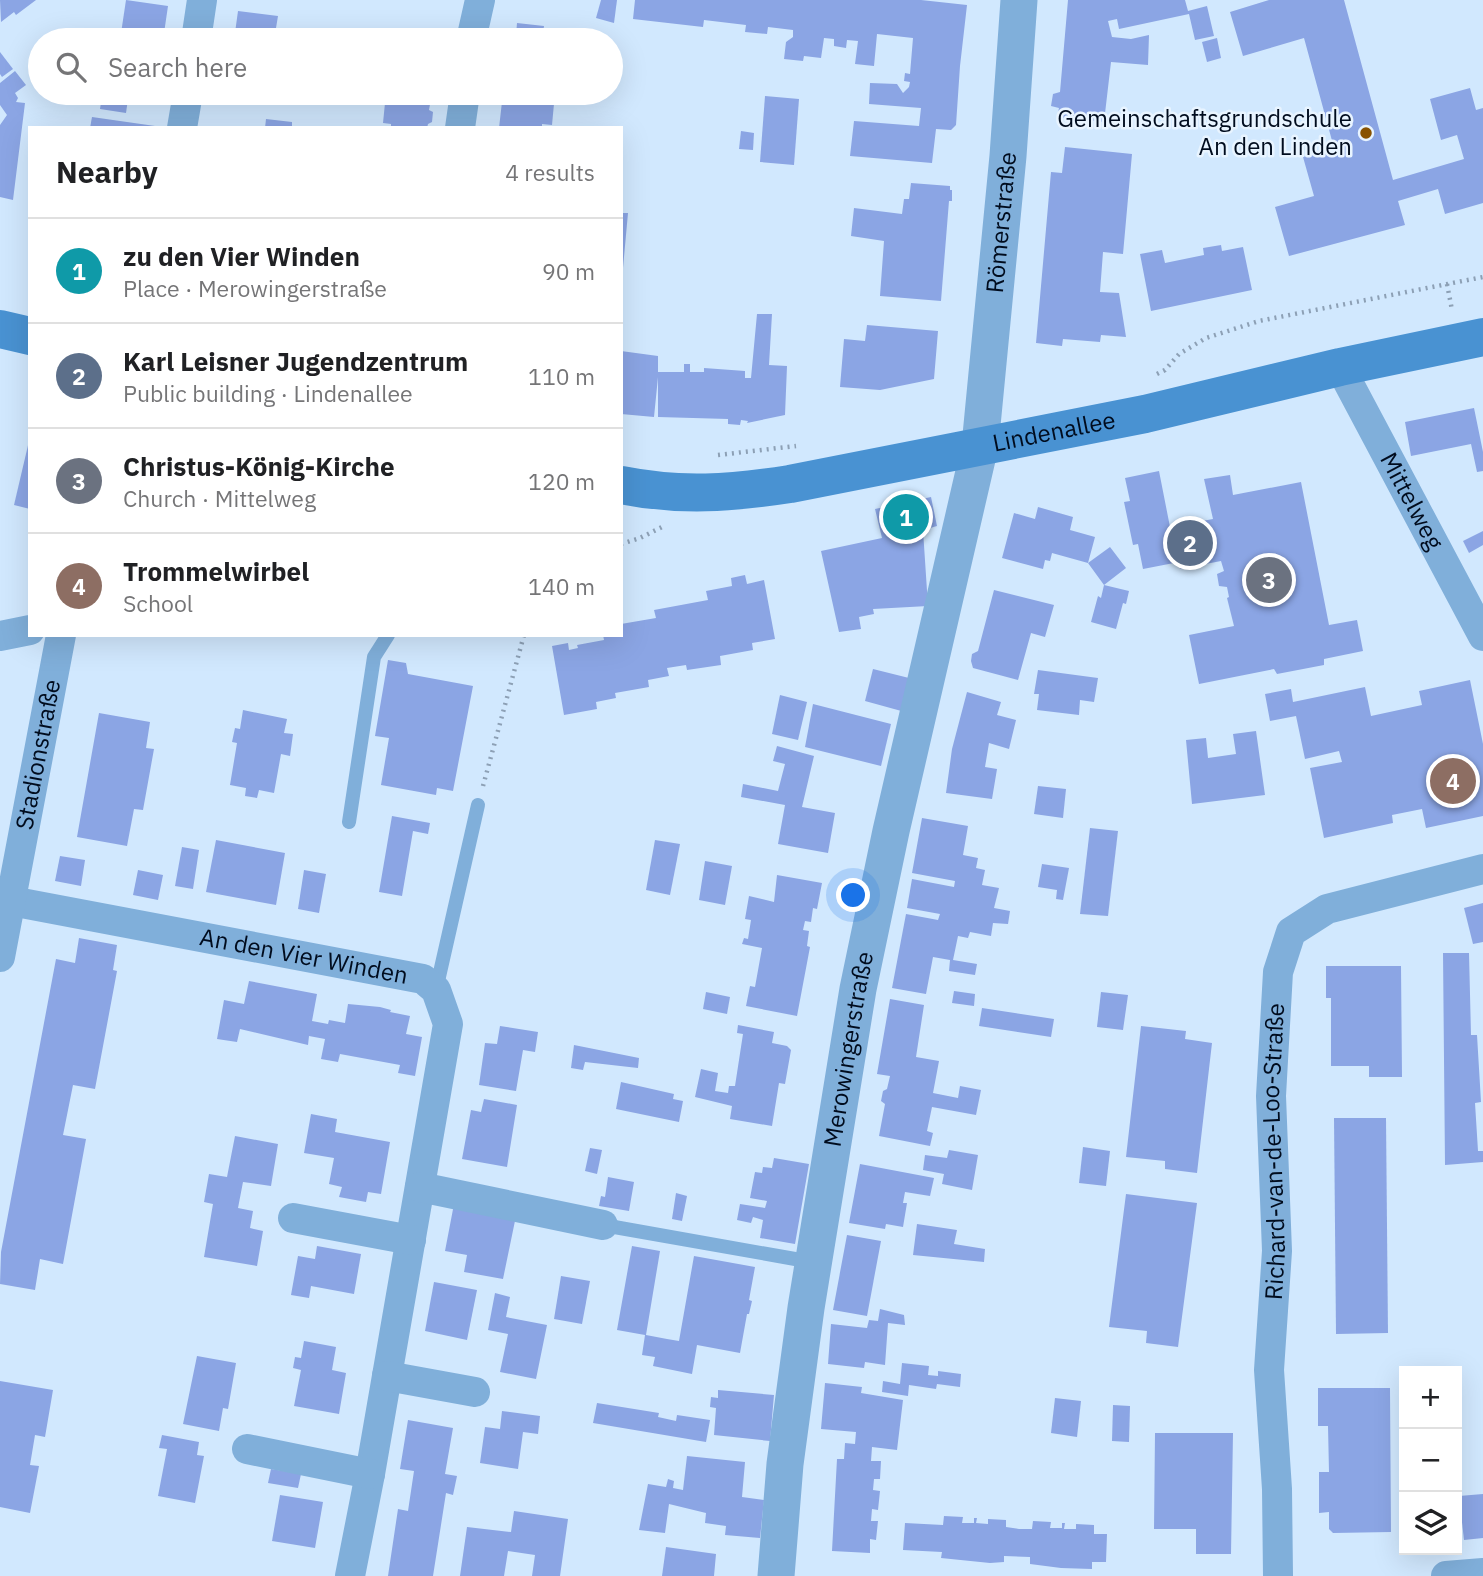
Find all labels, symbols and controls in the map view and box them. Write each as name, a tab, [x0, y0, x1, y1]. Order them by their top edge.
search box	[28, 28, 623, 105]
icon: search	[52, 48, 90, 86]
text: Search here	[108, 50, 247, 84]
place label: Gemeinschaftsgrundschule An den Linden	[1057, 102, 1352, 162]
marker: Gemeinschaftsgrundschule An den Linden	[1358, 125, 1374, 141]
street label: Römerstraße	[978, 151, 1023, 294]
text: Nearby	[56, 152, 158, 191]
text: 4 results	[505, 157, 595, 187]
text: zu den Vier Winden	[123, 239, 360, 273]
text: 1	[72, 256, 86, 286]
text: 90 m	[542, 256, 595, 286]
text: Place · Merowingerstraße	[123, 273, 387, 303]
text: Karl Leisner Jugendzentrum	[123, 344, 468, 378]
text: 2	[72, 361, 86, 391]
text: 110 m	[528, 361, 595, 391]
text: Public building · Lindenallee	[123, 378, 413, 408]
street label: Lindenallee	[990, 403, 1118, 459]
street label: Mittelweg	[1373, 447, 1451, 555]
text: Christus-König-Kirche	[123, 449, 395, 483]
text: 3	[72, 466, 86, 496]
text: 120 m	[528, 466, 595, 496]
text: Church · Mittelweg	[123, 483, 316, 513]
pin: 1	[883, 491, 929, 543]
pin: 2	[1167, 517, 1213, 569]
text: Trommelwirbel	[123, 554, 309, 588]
pin: 3	[1246, 554, 1292, 606]
text: 4	[72, 571, 86, 601]
text: 140 m	[528, 571, 595, 601]
text: School	[123, 588, 193, 618]
street label: Stadionstraße	[7, 677, 67, 832]
pin: 4	[1430, 755, 1476, 807]
your location	[836, 878, 870, 912]
street label: An den Vier Winden	[197, 920, 411, 991]
street label: Merowingerstraße	[816, 949, 880, 1149]
street label: Richard-van-de-Loo-Straße	[1254, 1002, 1292, 1301]
map controls	[1399, 1366, 1462, 1555]
button: +	[1399, 1366, 1462, 1429]
button: −	[1399, 1429, 1462, 1492]
button: layers	[1399, 1492, 1462, 1555]

